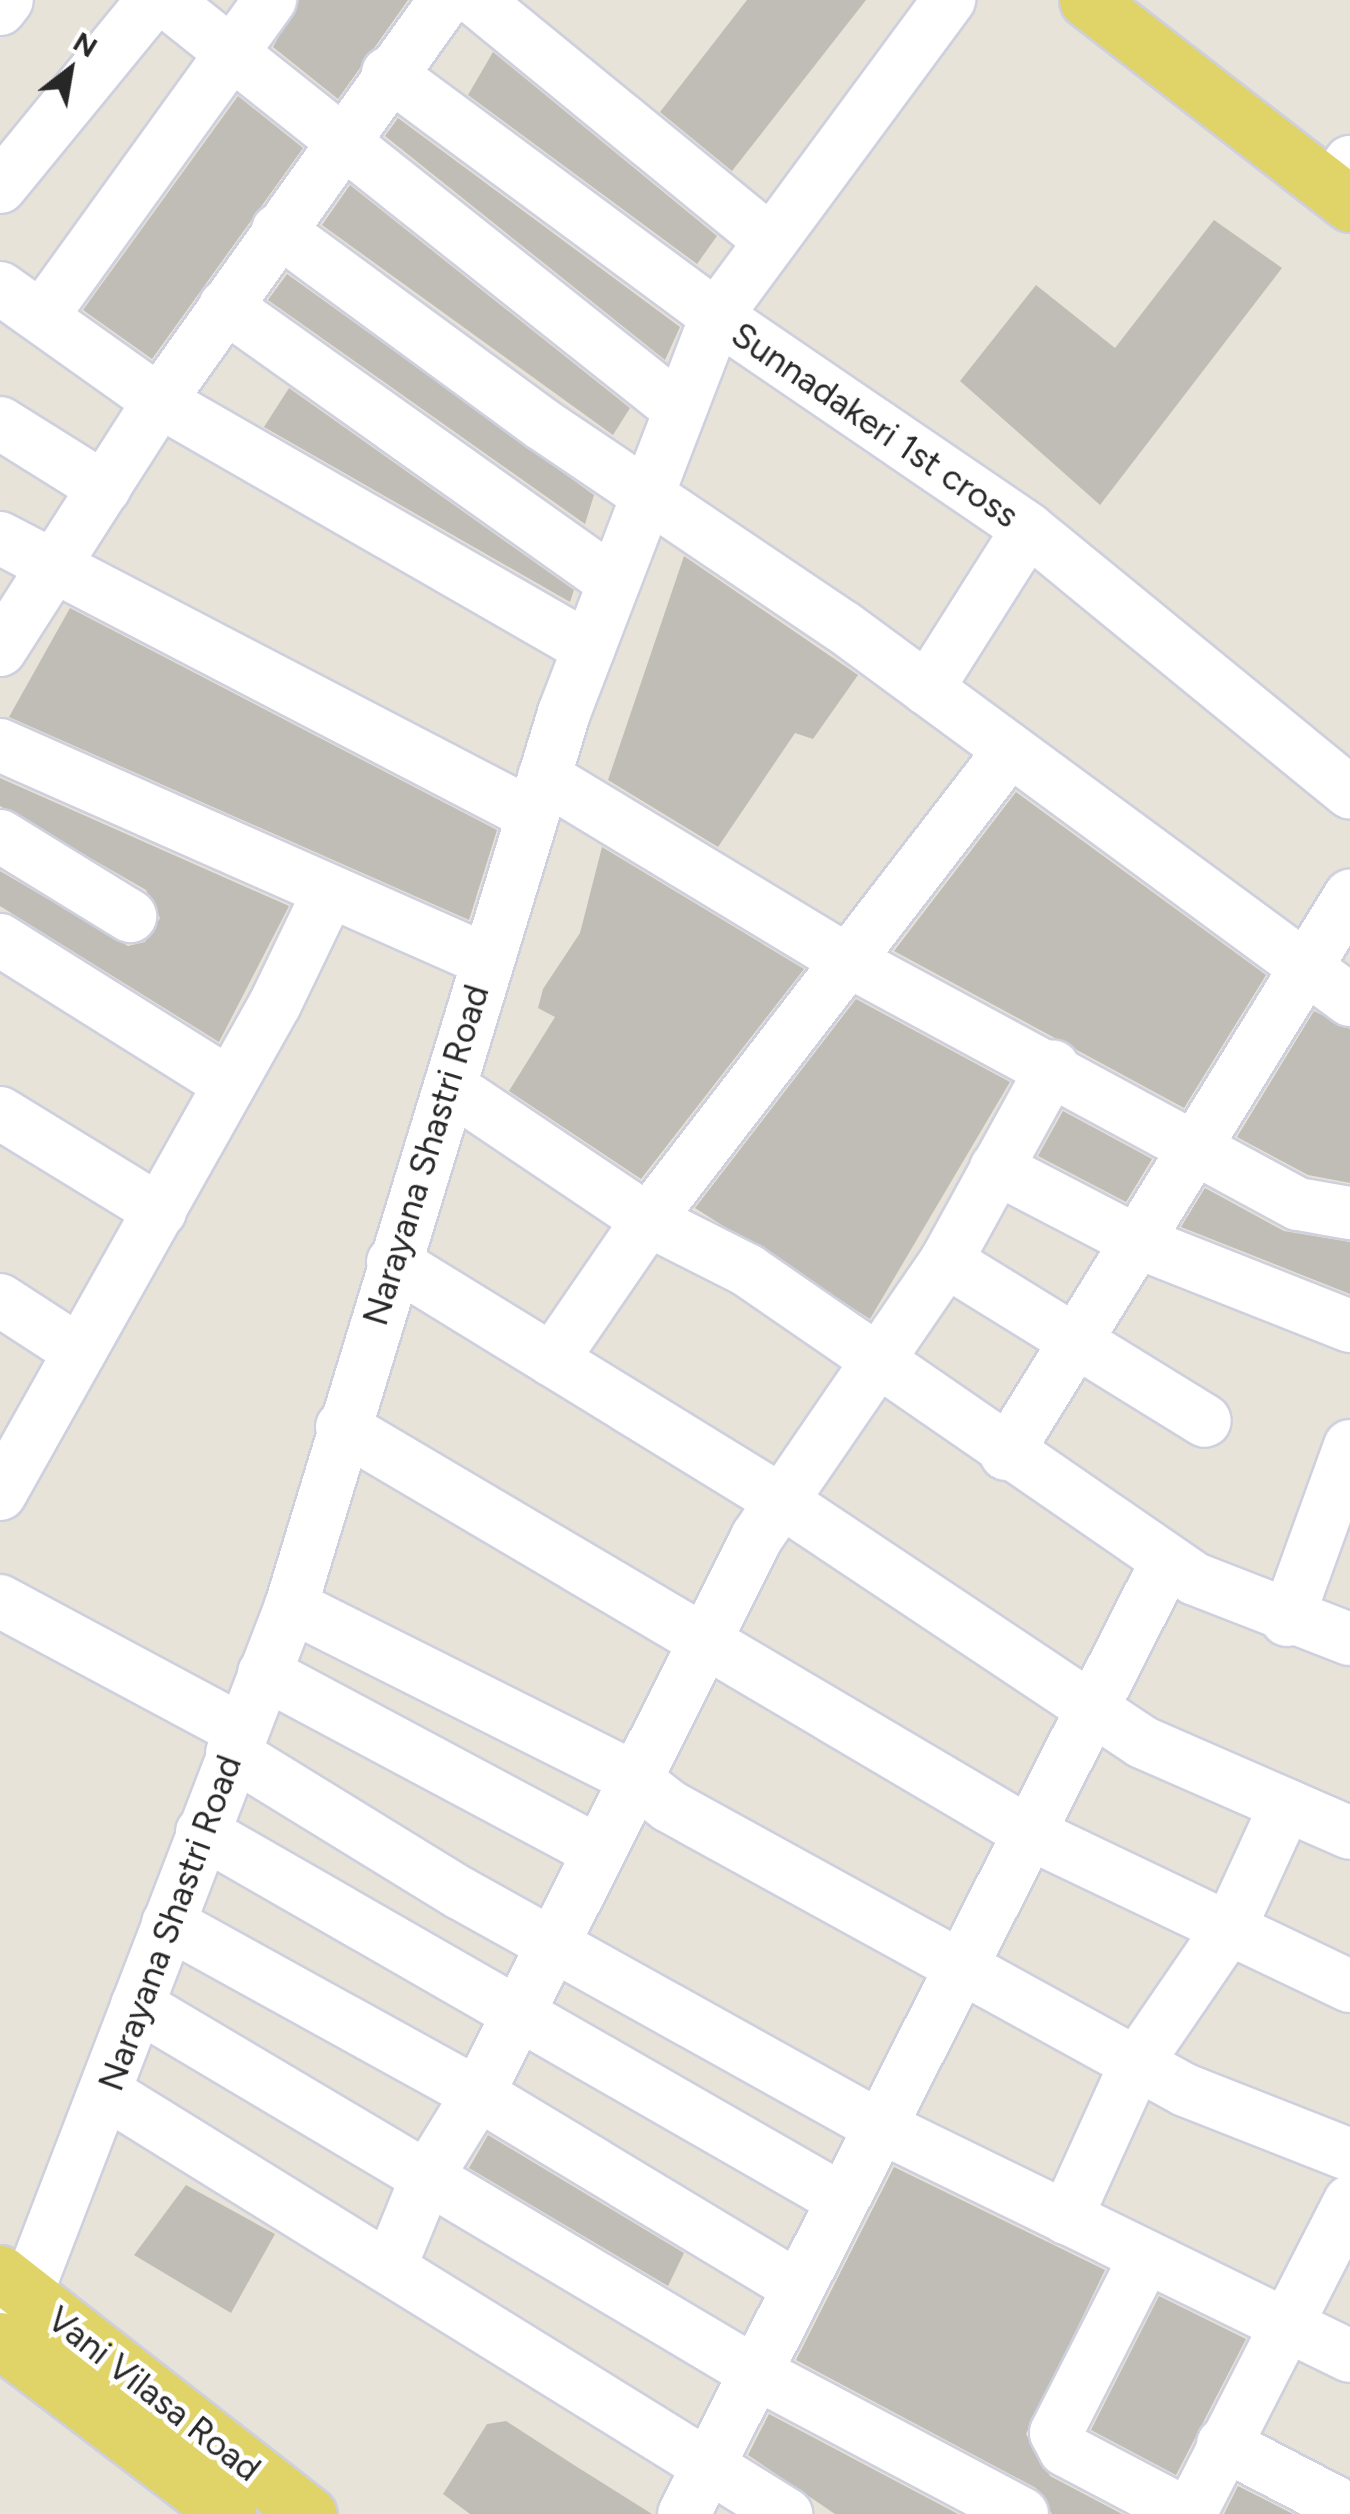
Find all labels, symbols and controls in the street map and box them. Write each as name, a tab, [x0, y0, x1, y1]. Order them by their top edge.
north arrow	[20, 20, 120, 120]
text: N	[67, 24, 103, 64]
street label: Sunnadakeri 1st cross	[724, 313, 1026, 537]
street label: Narayana Shastri Road	[354, 980, 498, 1330]
street label: Narayana Shastri Road	[90, 1750, 250, 2096]
street label: Vani Vilasa Road	[39, 2298, 269, 2490]

